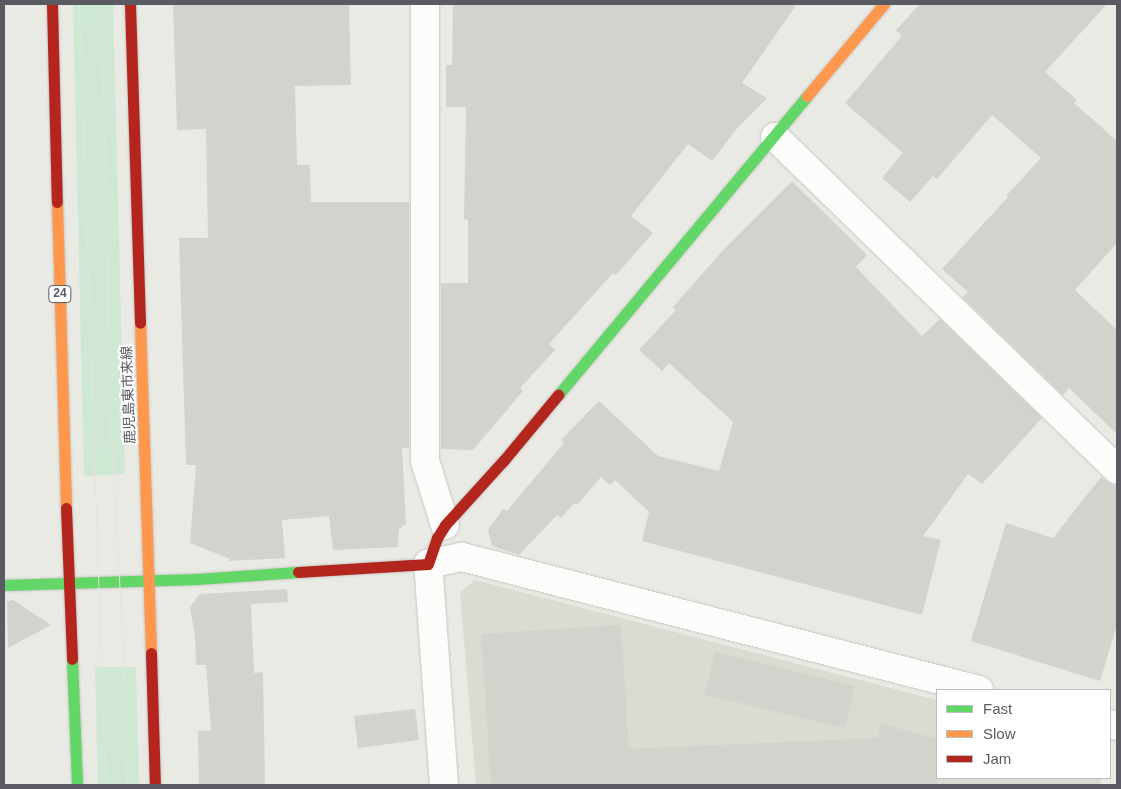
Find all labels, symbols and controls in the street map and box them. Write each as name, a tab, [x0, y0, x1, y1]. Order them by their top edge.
road number: 24	[48, 284, 72, 304]
street label: 鹿児島東市来線	[118, 346, 138, 444]
legend	[936, 689, 1111, 779]
text: Fast	[983, 700, 1012, 717]
text: Slow	[983, 725, 1016, 742]
text: Jam	[983, 750, 1011, 767]

